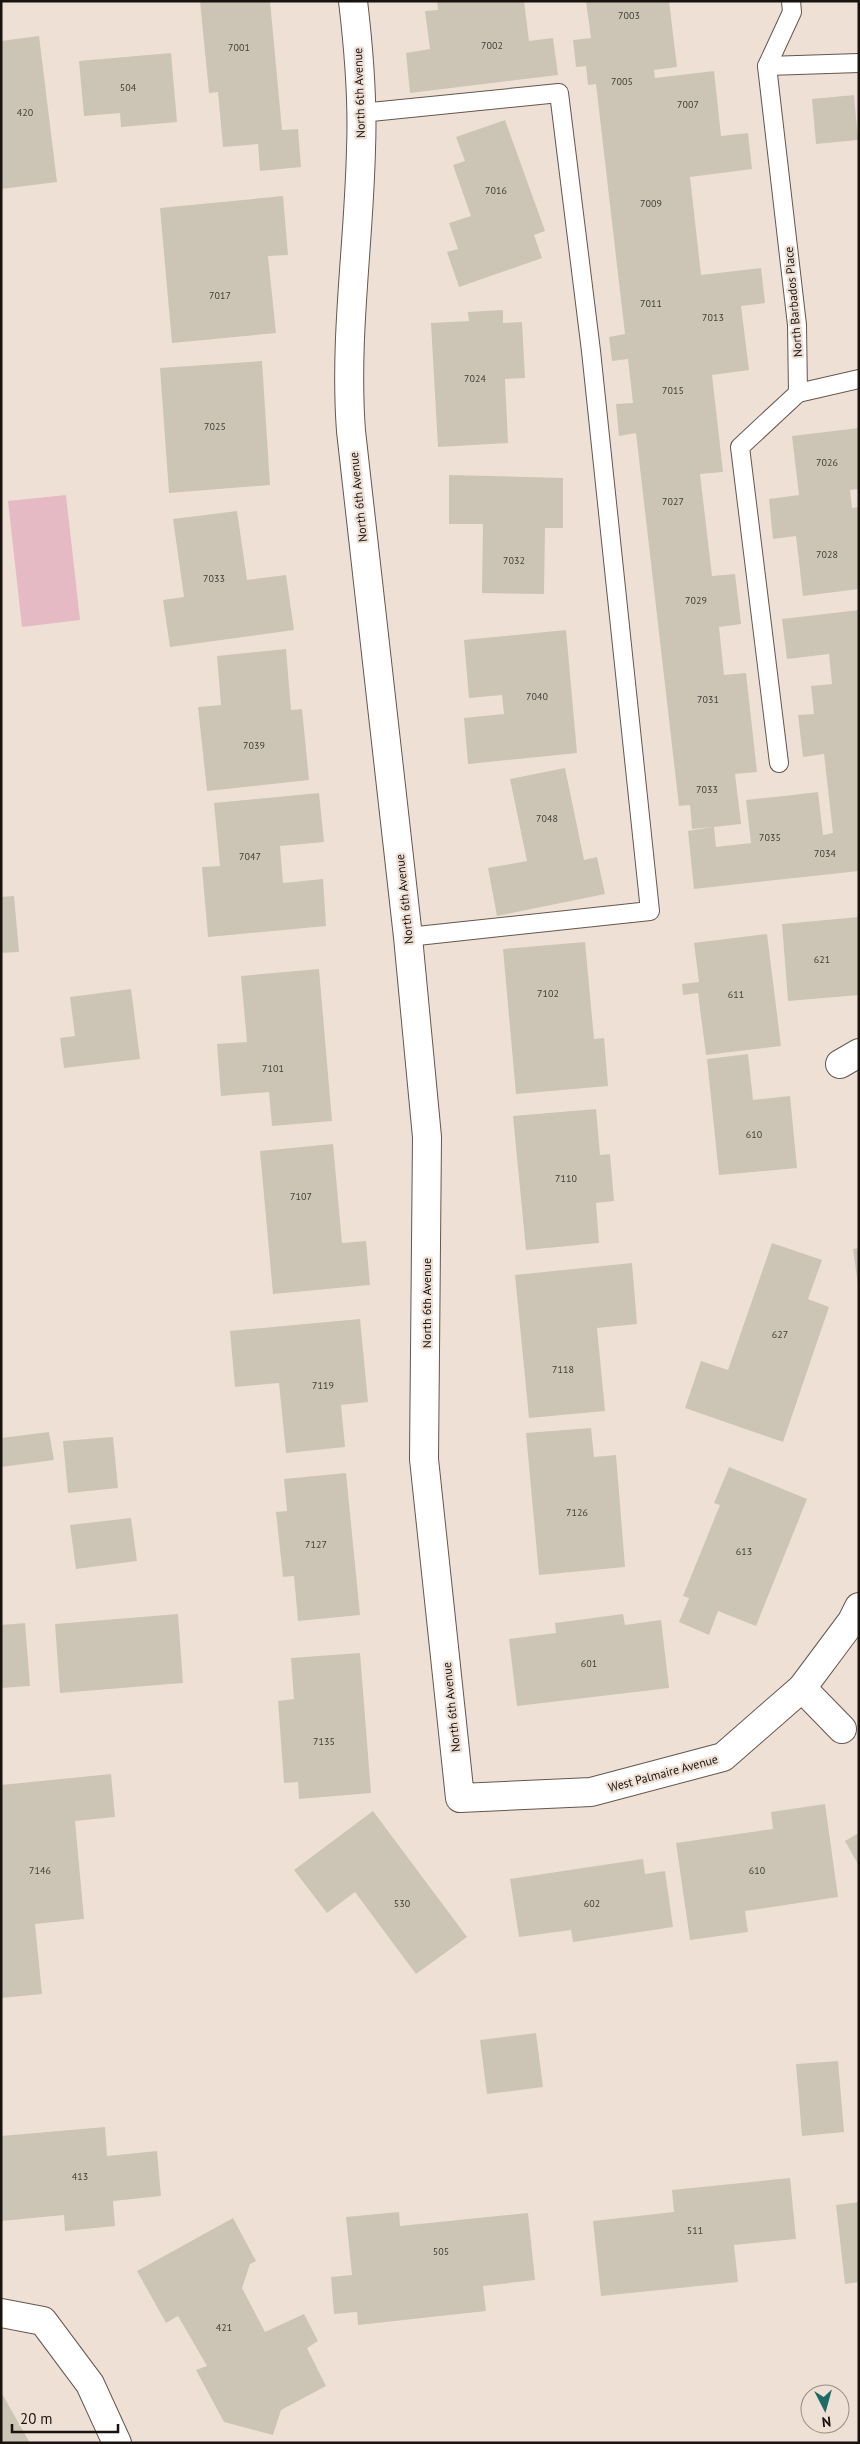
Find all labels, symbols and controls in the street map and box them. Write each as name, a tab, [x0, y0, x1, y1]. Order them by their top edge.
house number: 7003	[618, 9, 640, 22]
house number: 7002	[481, 39, 503, 52]
house number: 7001	[228, 41, 250, 54]
street label: North 6th Avenue	[350, 48, 368, 138]
house number: 7005	[611, 75, 633, 88]
house number: 504	[120, 81, 137, 94]
house number: 7007	[677, 98, 699, 111]
house number: 420	[17, 106, 34, 119]
house number: 7016	[485, 184, 507, 197]
house number: 7009	[640, 197, 662, 210]
street label: North Barbados Place	[781, 246, 805, 358]
house number: 7017	[209, 289, 231, 302]
house number: 7011	[640, 297, 662, 310]
house number: 7013	[702, 311, 724, 324]
house number: 7024	[464, 372, 486, 385]
house number: 7015	[662, 384, 684, 397]
house number: 7025	[204, 420, 226, 433]
street label: North 6th Avenue	[346, 451, 370, 543]
house number: 7026	[816, 456, 838, 469]
house number: 7027	[662, 495, 684, 508]
house number: 7028	[816, 548, 838, 561]
house number: 7032	[503, 554, 525, 567]
house number: 7033	[203, 572, 225, 585]
house number: 7029	[685, 594, 707, 607]
house number: 7040	[526, 690, 548, 703]
house number: 7031	[697, 693, 719, 706]
house number: 7039	[243, 739, 265, 752]
house number: 7033	[696, 783, 718, 796]
house number: 7048	[536, 812, 558, 825]
house number: 7035	[759, 831, 781, 844]
house number: 7034	[814, 847, 836, 860]
house number: 7047	[239, 850, 261, 863]
street label: North 6th Avenue	[392, 853, 416, 945]
house number: 621	[814, 953, 830, 966]
house number: 7102	[537, 987, 559, 1000]
house number: 611	[728, 988, 744, 1001]
house number: 7101	[262, 1062, 284, 1075]
house number: 610	[746, 1128, 763, 1141]
house number: 7110	[555, 1172, 577, 1185]
house number: 7107	[290, 1190, 312, 1203]
street label: North 6th Avenue	[419, 1258, 434, 1348]
house number: 627	[772, 1328, 788, 1341]
house number: 7118	[552, 1363, 574, 1376]
house number: 7119	[312, 1379, 334, 1392]
house number: 7126	[566, 1506, 588, 1519]
house number: 7127	[305, 1538, 327, 1551]
house number: 613	[736, 1545, 752, 1558]
house number: 601	[581, 1657, 597, 1670]
street label: North 6th Avenue	[439, 1661, 463, 1753]
house number: 7135	[313, 1735, 335, 1748]
street label: West Palmaire Avenue	[606, 1751, 720, 1795]
house number: 7146	[29, 1864, 51, 1877]
house number: 610	[749, 1864, 766, 1877]
house number: 530	[394, 1897, 411, 1910]
house number: 602	[584, 1897, 600, 1910]
house number: 413	[72, 2170, 88, 2183]
house number: 511	[687, 2224, 703, 2237]
house number: 505	[433, 2245, 449, 2258]
house number: 421	[216, 2321, 232, 2334]
north arrow	[800, 2384, 850, 2434]
scale bar	[12, 2402, 119, 2434]
text: 20 m	[20, 2409, 53, 2428]
text: N	[821, 2412, 832, 2431]

